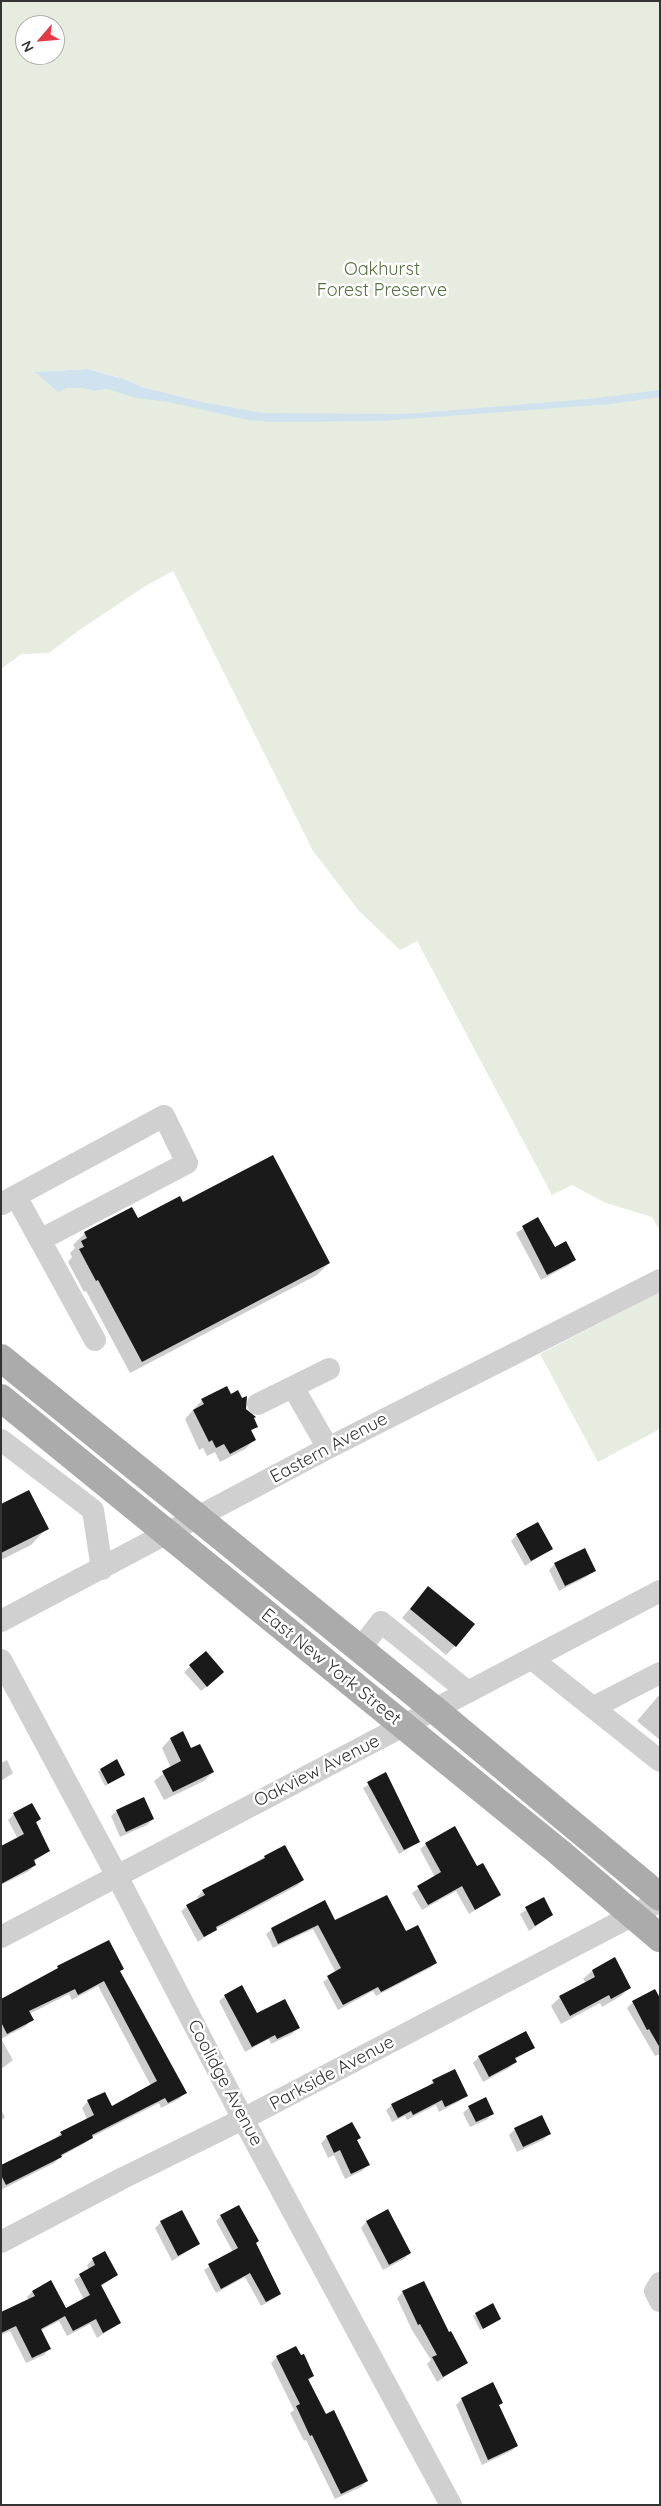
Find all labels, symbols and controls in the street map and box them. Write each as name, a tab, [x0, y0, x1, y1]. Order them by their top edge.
north arrow	[15, 15, 65, 65]
text: N	[17, 38, 38, 55]
park label: Oakhurst Forest Preserve	[317, 259, 447, 302]
street label: Eastern Avenue	[267, 1408, 391, 1488]
street label: East New York Street	[257, 1604, 405, 1730]
street label: Oakview Avenue	[251, 1730, 383, 1812]
street label: Coolidge Avenue	[183, 2016, 267, 2150]
street label: Parkside Avenue	[266, 2031, 398, 2115]

